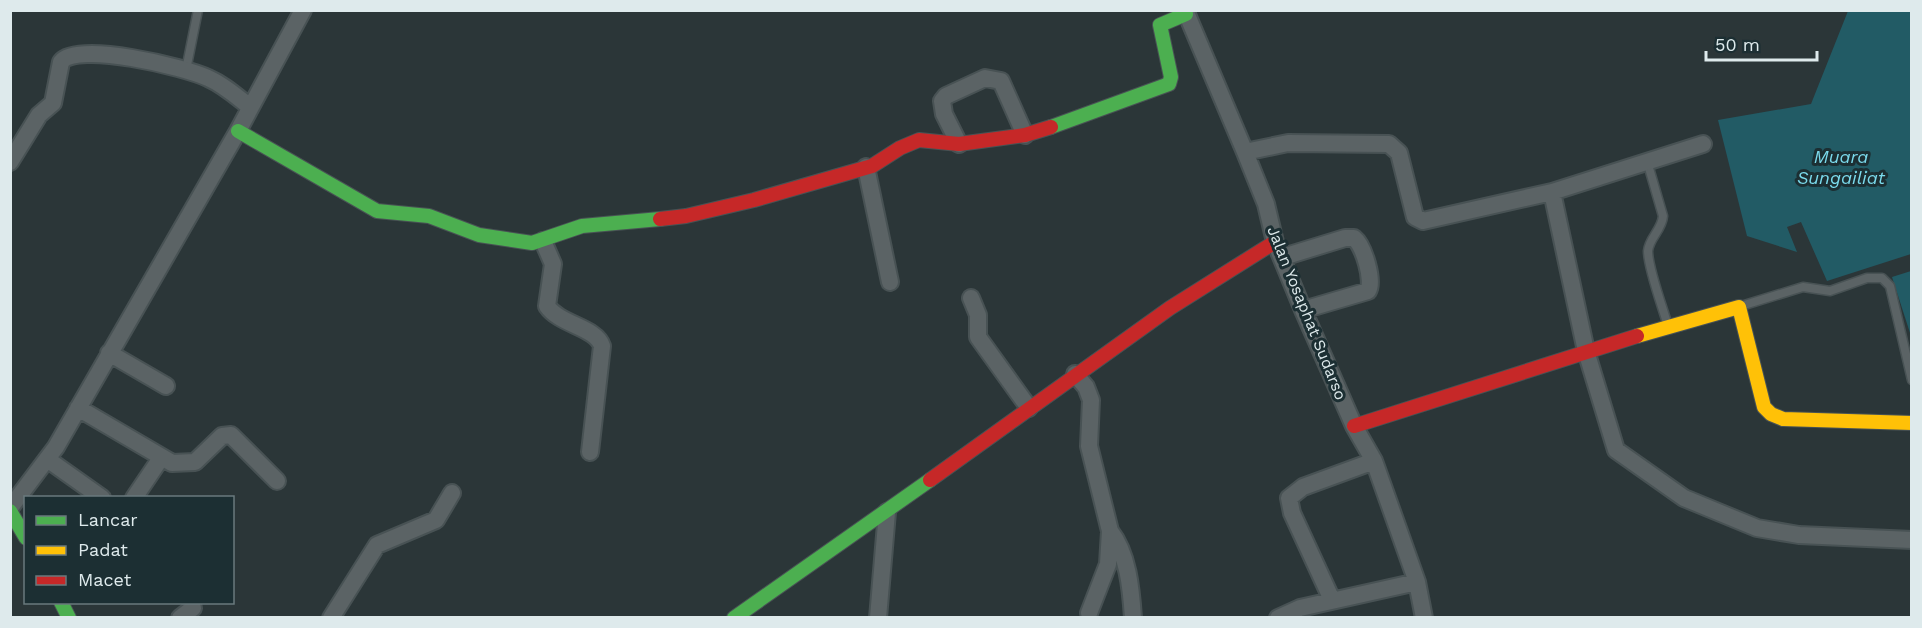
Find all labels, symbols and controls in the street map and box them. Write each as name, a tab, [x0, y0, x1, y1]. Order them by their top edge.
scale bar	[1706, 24, 1817, 62]
text: 50 m	[1715, 34, 1760, 55]
water label: Muara Sungailiat	[1797, 146, 1886, 188]
street label: Jalan Yosaphat Sudarso	[1263, 223, 1351, 403]
legend	[24, 496, 234, 604]
text: Lancar	[78, 509, 138, 530]
text: Padat	[78, 539, 128, 560]
text: Macet	[78, 569, 132, 590]

